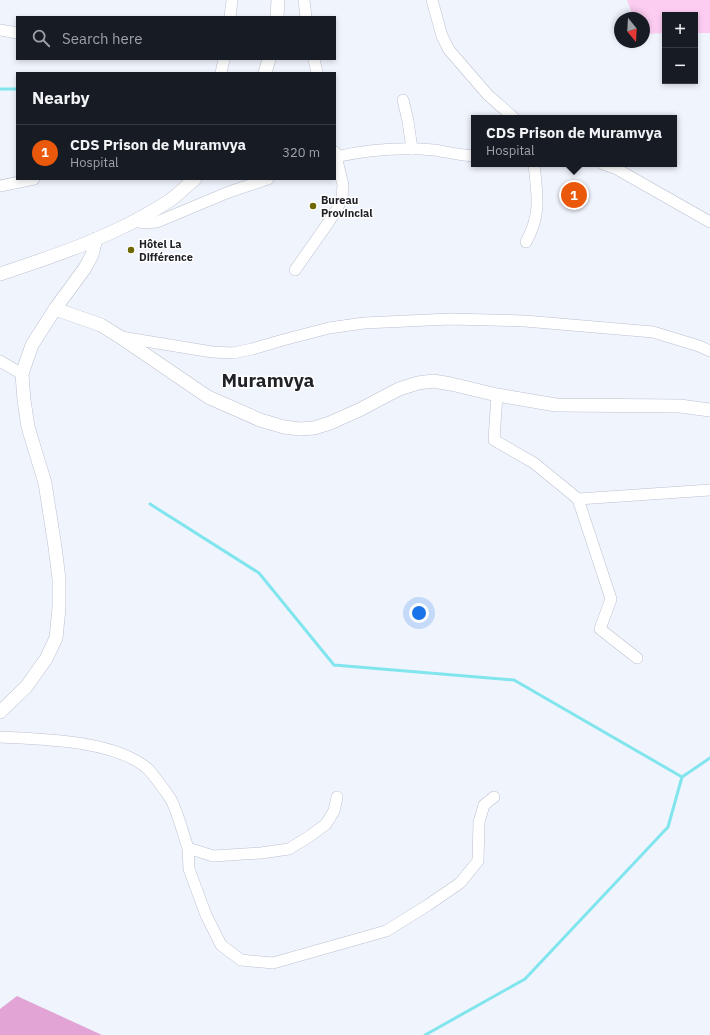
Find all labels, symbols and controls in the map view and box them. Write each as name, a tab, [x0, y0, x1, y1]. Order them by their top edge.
north arrow	[614, 12, 650, 48]
map controls	[662, 12, 698, 84]
button: +	[662, 12, 698, 48]
search box	[16, 16, 336, 60]
icon: search	[30, 27, 52, 49]
text: Search here	[62, 29, 142, 48]
button: −	[662, 48, 698, 84]
text: Nearby	[32, 87, 90, 109]
popup	[471, 115, 677, 167]
text: CDS Prison de Muramvya	[486, 123, 662, 142]
text: CDS Prison de Muramvya	[70, 135, 246, 154]
text: Hospital	[486, 142, 535, 159]
text: 1	[41, 144, 49, 161]
text: 320 m	[282, 144, 320, 161]
text: Hospital	[70, 154, 119, 171]
pin: 1	[561, 180, 587, 210]
place label: Bureau Provincial	[321, 193, 373, 220]
marker: Bureau Provincial	[308, 201, 318, 211]
place label: Hôtel La Différence	[139, 237, 193, 264]
marker: Hôtel La Différence	[126, 245, 136, 255]
district label: Muramvya	[222, 368, 315, 392]
your location	[409, 603, 429, 623]

